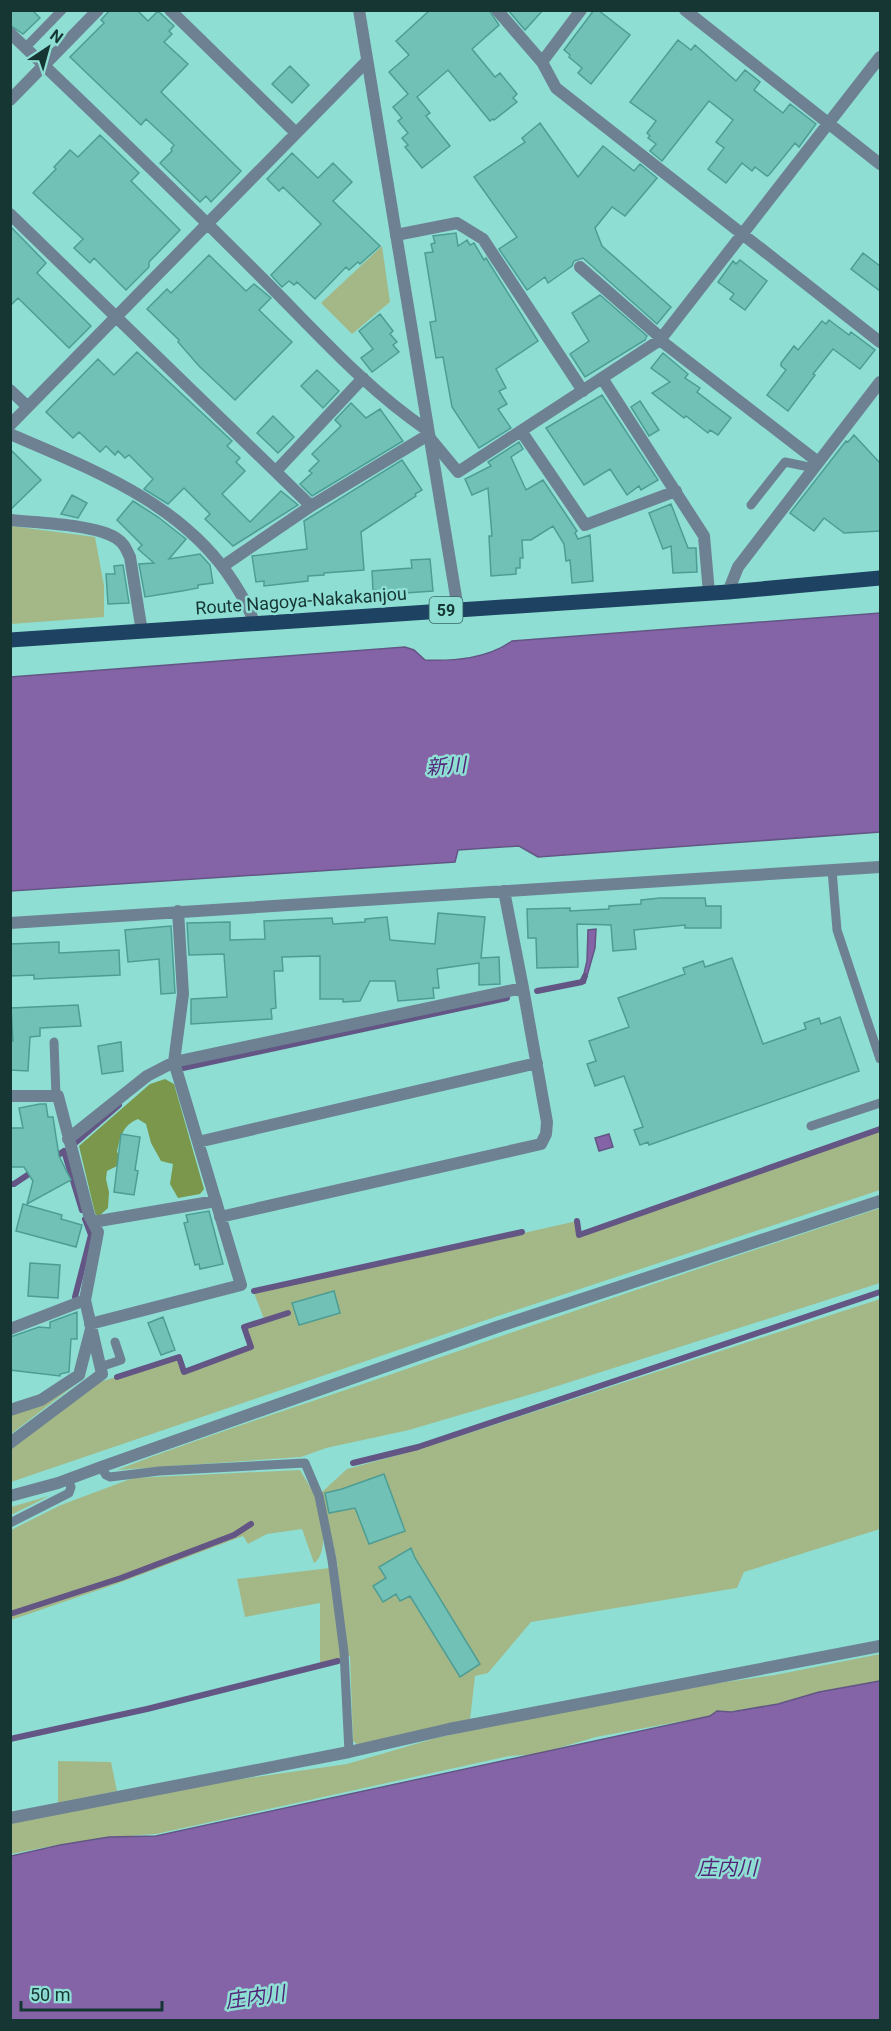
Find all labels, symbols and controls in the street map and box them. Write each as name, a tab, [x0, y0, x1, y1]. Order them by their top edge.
north arrow	[18, 18, 78, 78]
text: N	[46, 25, 67, 47]
street label: Route Nagoya-Nakakanjou	[194, 583, 407, 618]
road number: 59	[430, 597, 462, 623]
water label: 新川	[425, 752, 469, 779]
water label: 庄内川	[697, 1856, 759, 1880]
scale bar	[21, 1974, 162, 2012]
water label: 庄内川	[224, 1981, 288, 2013]
text: 50 m	[30, 1984, 70, 2005]

